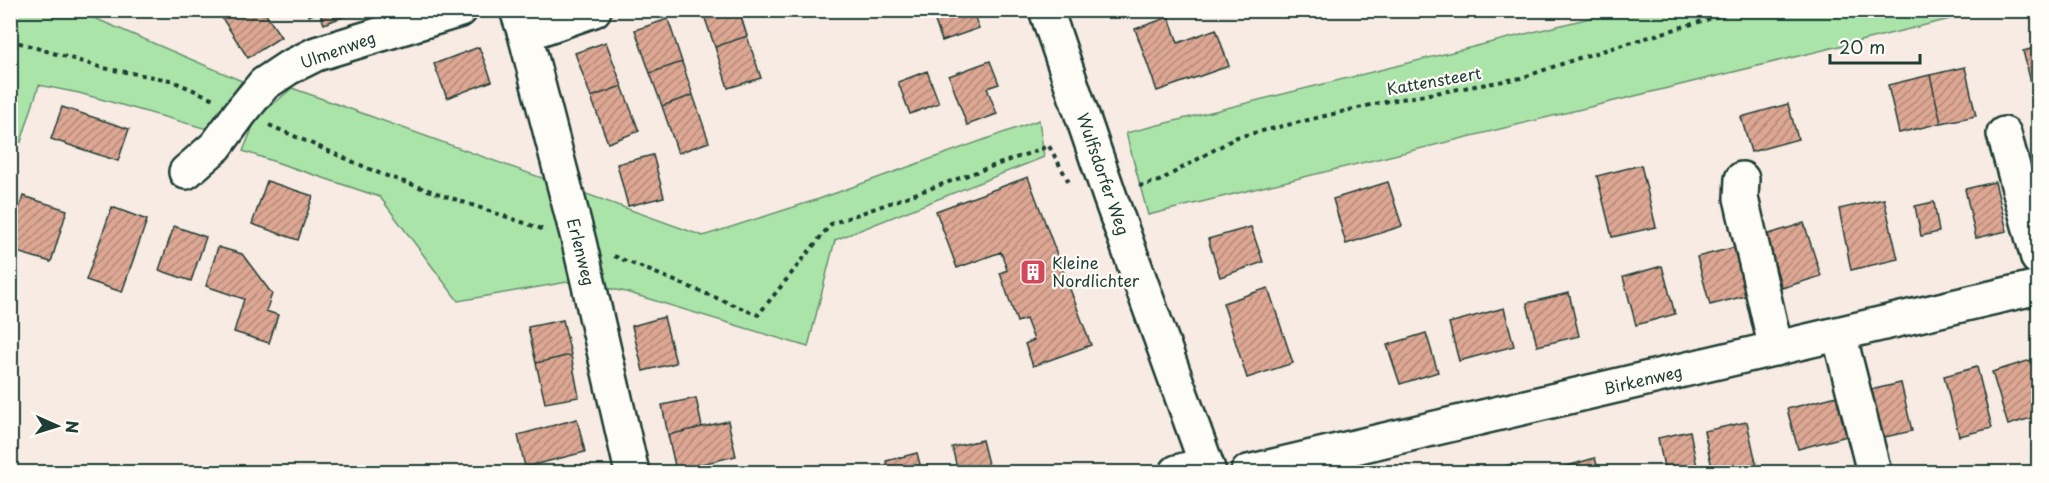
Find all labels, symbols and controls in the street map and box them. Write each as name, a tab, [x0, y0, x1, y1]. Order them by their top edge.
street label: Ulmenweg	[297, 24, 379, 74]
scale bar	[1830, 27, 1920, 65]
text: 20 m	[1839, 33, 1885, 60]
street label: Kattensteert	[1385, 60, 1483, 100]
street label: Wulfsdorfer Weg	[1072, 109, 1136, 238]
street label: Erlenweg	[562, 215, 602, 288]
place label: Kleine Nordlichter	[1052, 250, 1140, 292]
building icon: Kleine Nordlichter	[1018, 257, 1048, 287]
street label: Birkenweg	[1601, 358, 1685, 400]
north arrow	[27, 396, 87, 456]
text: N	[61, 420, 85, 434]

